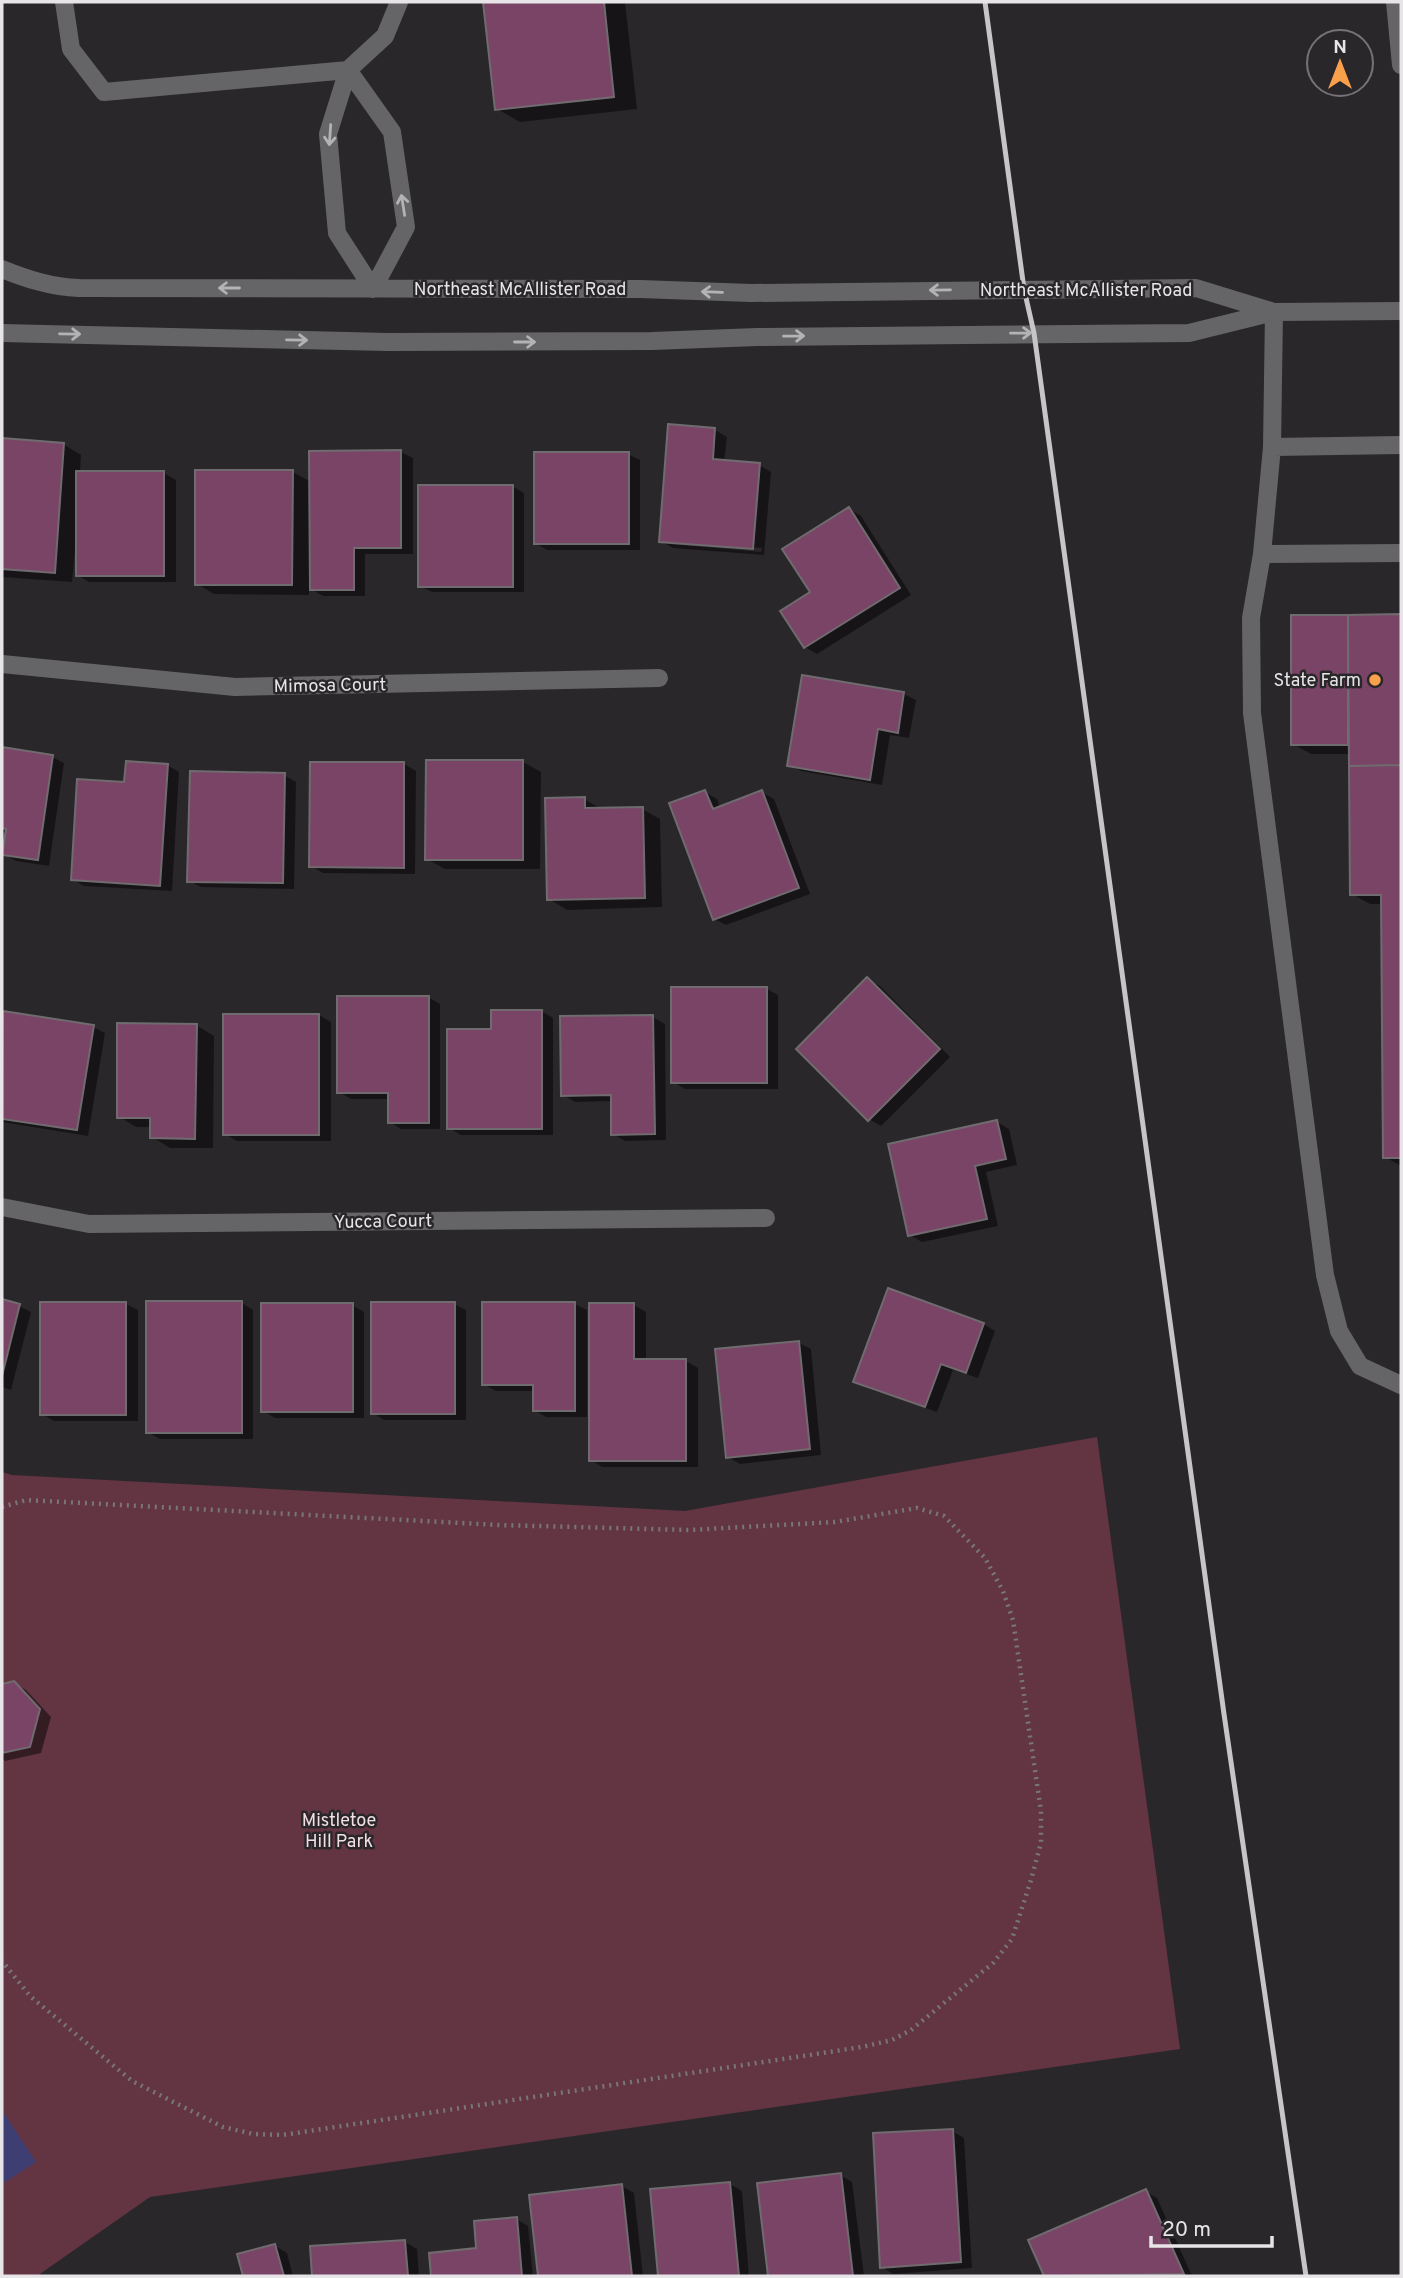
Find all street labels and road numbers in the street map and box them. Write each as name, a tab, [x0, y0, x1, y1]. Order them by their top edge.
street label: Northeast McAllister Road	[414, 279, 626, 302]
street label: Northeast McAllister Road	[980, 280, 1192, 303]
street label: Mimosa Court	[274, 674, 386, 699]
street label: Yucca Court	[334, 1210, 432, 1235]

